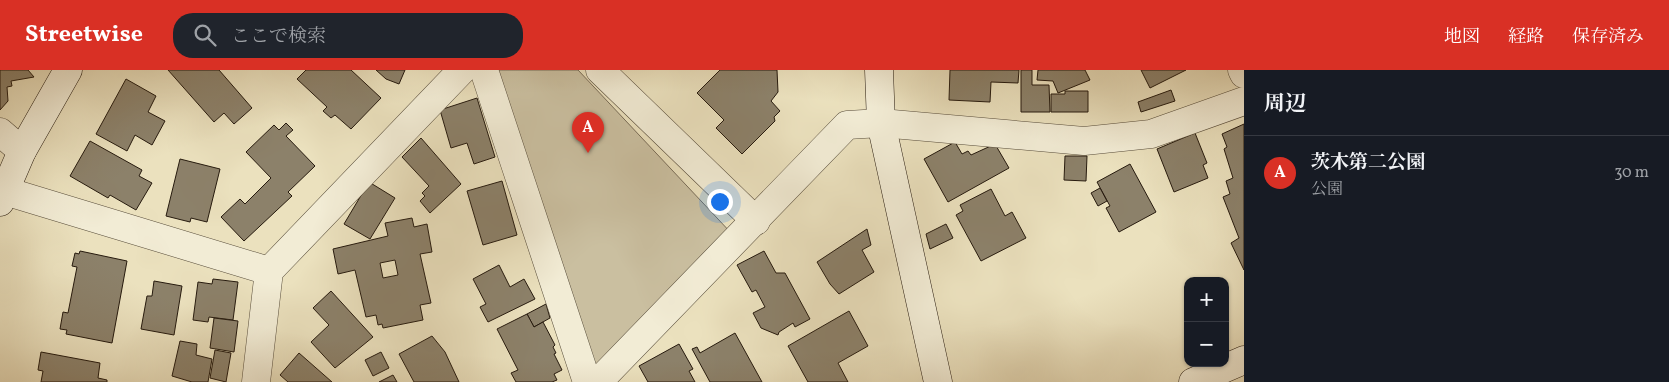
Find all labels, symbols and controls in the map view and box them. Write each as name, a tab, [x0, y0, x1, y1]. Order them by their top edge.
search box	[173, 13, 523, 58]
text: Streetwise	[25, 18, 143, 52]
icon: search	[191, 21, 219, 49]
text: ここで検索	[231, 24, 326, 50]
text: 地図	[1444, 25, 1480, 50]
text: 経路	[1508, 25, 1544, 50]
text: 保存済み	[1572, 25, 1644, 50]
text: 周辺	[1264, 90, 1306, 119]
pin: A	[572, 112, 604, 153]
text: 茨木第二公園	[1311, 150, 1425, 176]
text: A	[1274, 162, 1286, 184]
text: 30 m	[1614, 162, 1649, 184]
text: 公園	[1311, 179, 1343, 201]
your location	[707, 189, 733, 215]
map controls	[1184, 277, 1229, 367]
button: +	[1184, 277, 1229, 322]
button: −	[1184, 322, 1229, 367]

